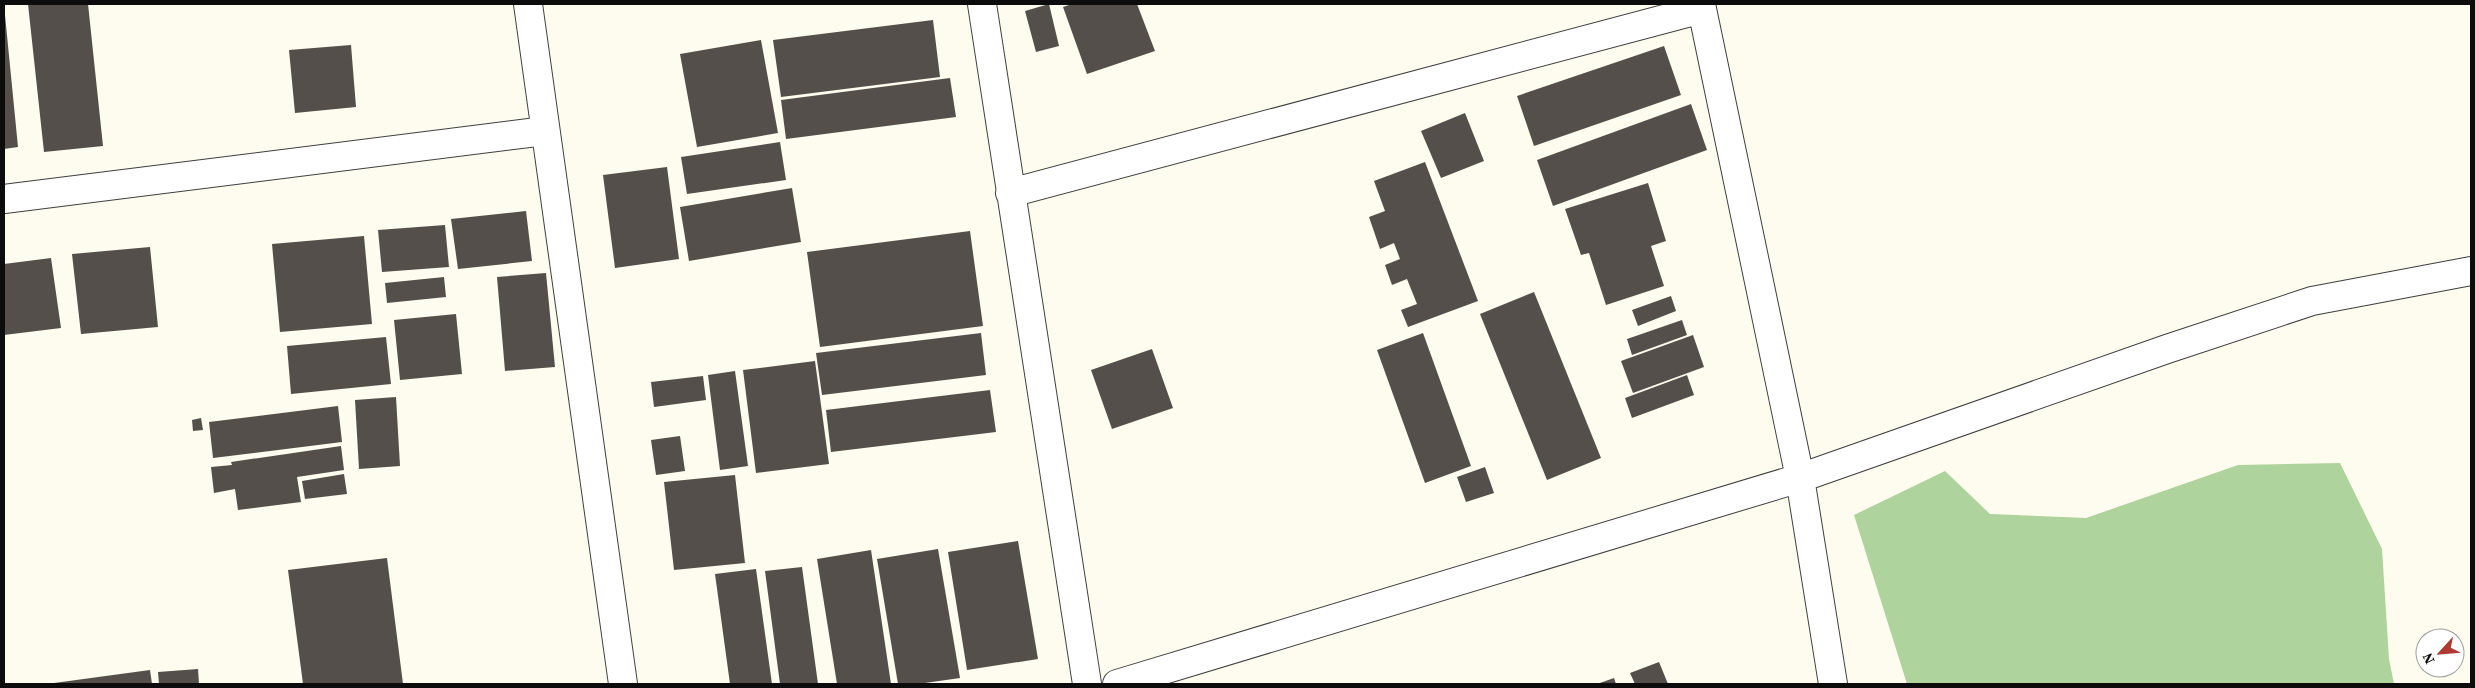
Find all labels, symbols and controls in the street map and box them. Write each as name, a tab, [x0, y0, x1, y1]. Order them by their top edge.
north arrow	[2415, 628, 2465, 678]
text: N	[2417, 650, 2440, 668]

